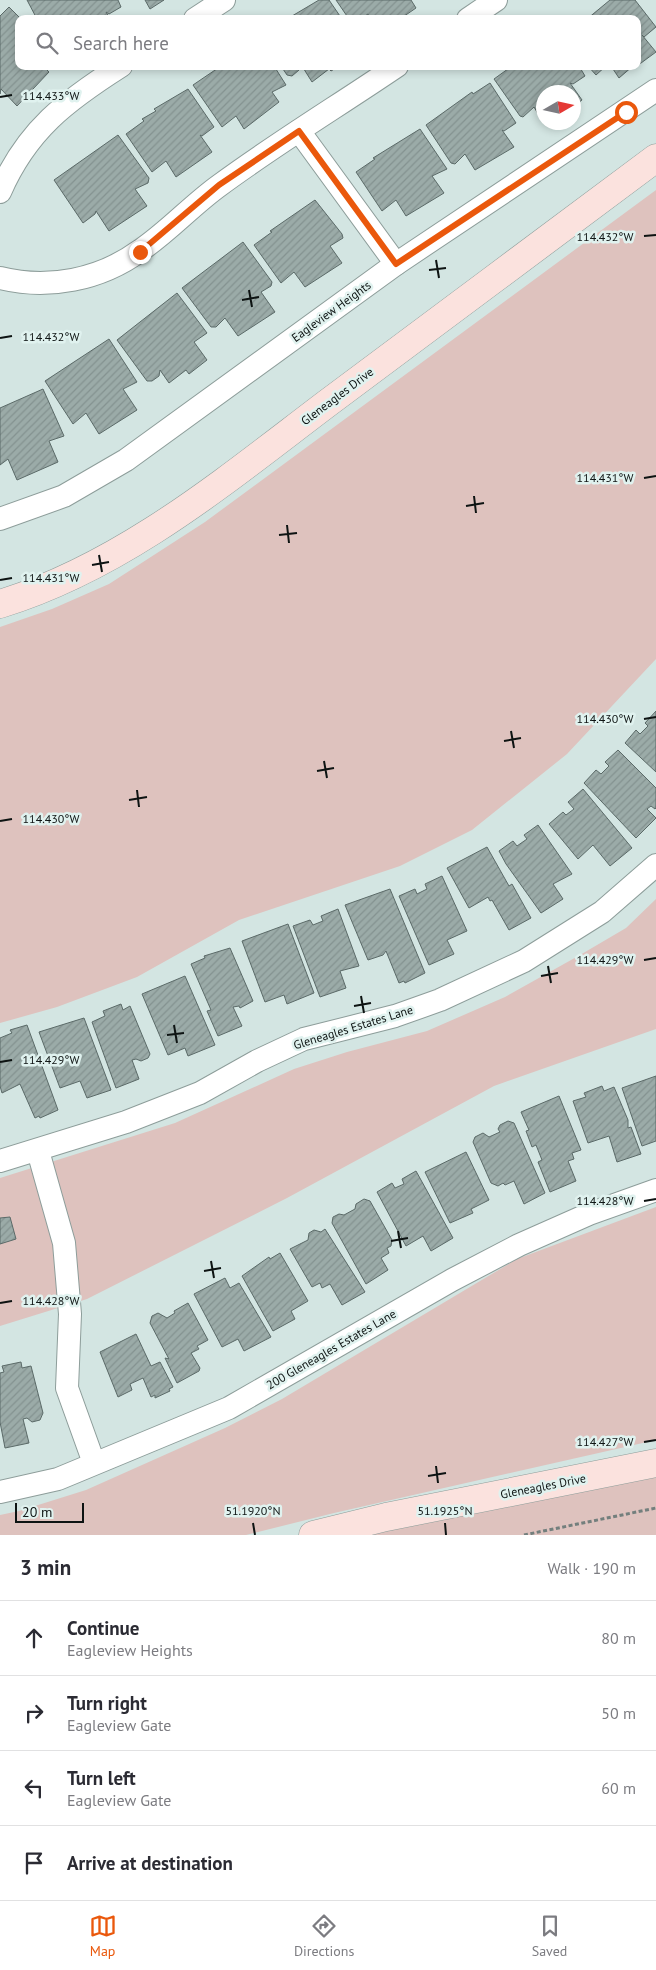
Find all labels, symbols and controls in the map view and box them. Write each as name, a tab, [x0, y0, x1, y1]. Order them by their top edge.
search box	[15, 15, 641, 70]
icon: search	[33, 29, 61, 57]
text: Search here	[73, 31, 169, 55]
north arrow	[536, 85, 581, 130]
text: 114.433°W	[23, 88, 79, 103]
route start	[615, 101, 638, 124]
text: 114.432°W	[577, 229, 633, 244]
route end	[129, 241, 152, 264]
street label: Eagleview Heights	[288, 277, 374, 345]
text: 114.432°W	[23, 329, 79, 344]
street label: Gleneagles Drive	[298, 364, 376, 428]
text: 114.431°W	[577, 470, 633, 485]
text: 114.431°W	[23, 570, 79, 585]
text: 114.430°W	[577, 711, 633, 726]
text: 114.430°W	[23, 811, 79, 826]
text: 114.429°W	[577, 952, 633, 967]
street label: Gleneagles Estates Lane	[291, 1002, 415, 1052]
text: 114.429°W	[23, 1052, 79, 1067]
text: 114.428°W	[577, 1193, 633, 1208]
text: 114.428°W	[23, 1293, 79, 1308]
street label: 200 Gleneagles Estates Lane	[264, 1306, 398, 1392]
text: 114.427°W	[577, 1434, 633, 1449]
street label: Gleneagles Drive	[499, 1470, 587, 1502]
scale bar	[15, 1500, 84, 1523]
text: 20 m	[22, 1503, 52, 1521]
text: 51.1920°N	[226, 1503, 280, 1518]
text: 51.1925°N	[418, 1503, 472, 1518]
text: 3 min	[20, 1554, 71, 1581]
text: Walk · 190 m	[547, 1558, 636, 1578]
text: Continue	[67, 1616, 139, 1640]
icon: ahead	[20, 1624, 48, 1652]
text: 80 m	[601, 1628, 636, 1648]
text: Eagleview Heights	[67, 1640, 193, 1660]
text: Turn right	[67, 1691, 147, 1715]
icon: right	[20, 1699, 48, 1727]
text: 50 m	[601, 1703, 636, 1723]
text: Eagleview Gate	[67, 1715, 171, 1735]
text: Turn left	[67, 1766, 136, 1790]
icon: left	[20, 1774, 48, 1802]
text: 60 m	[601, 1778, 636, 1798]
text: Eagleview Gate	[67, 1790, 171, 1810]
icon: arrive	[20, 1849, 48, 1877]
text: Arrive at destination	[67, 1851, 233, 1875]
tab: Map	[89, 1912, 117, 1960]
tab: Directions	[294, 1912, 354, 1960]
tab: Saved	[532, 1912, 567, 1960]

